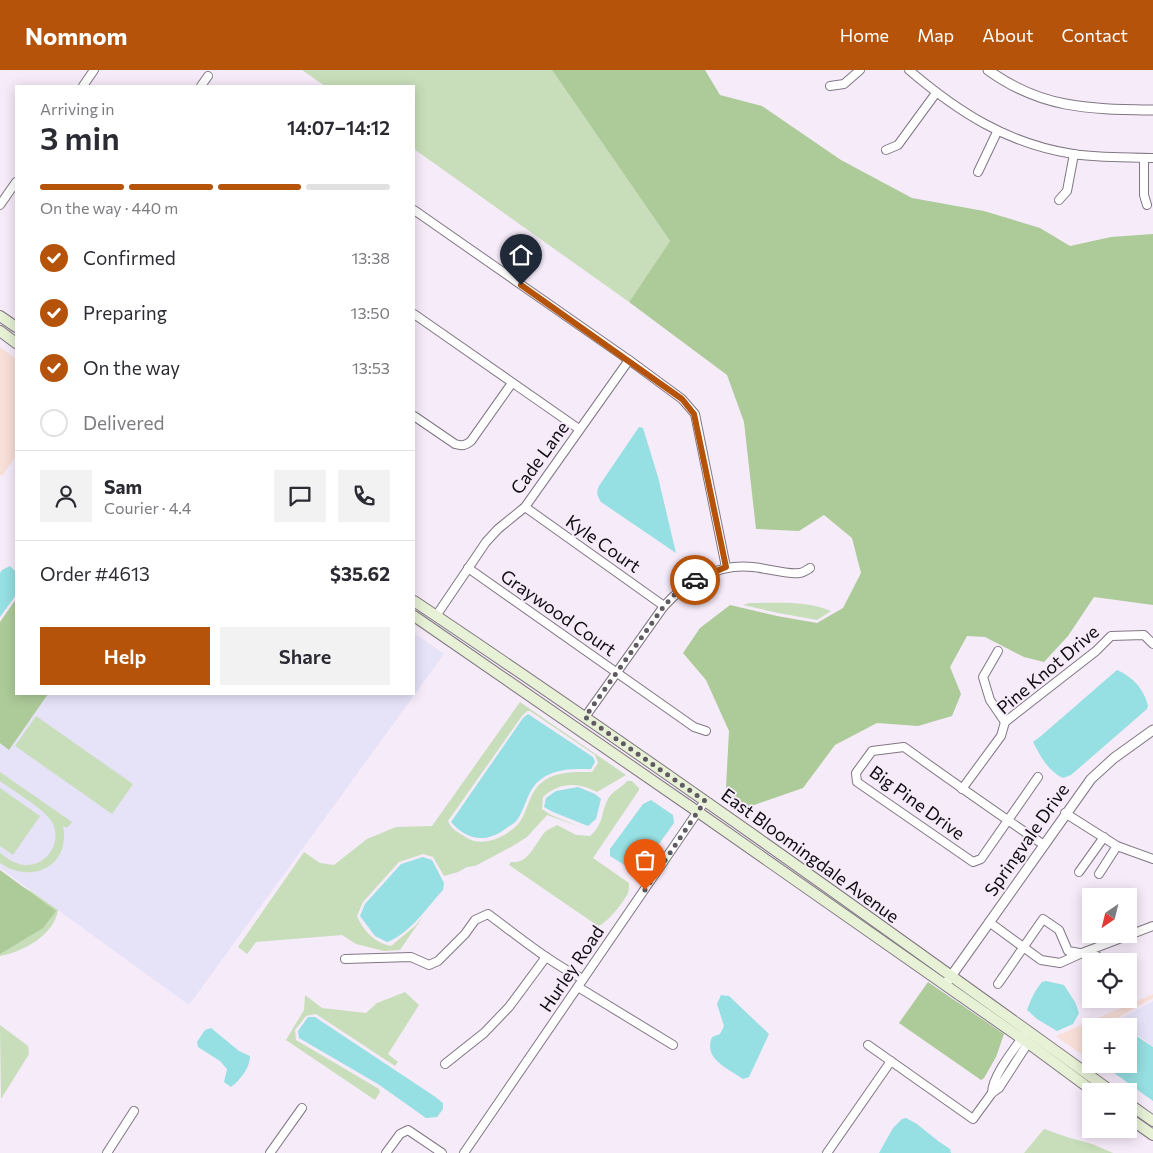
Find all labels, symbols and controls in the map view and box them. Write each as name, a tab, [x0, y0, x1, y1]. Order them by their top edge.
text: Nomnom	[25, 21, 127, 50]
text: Home	[840, 24, 889, 46]
text: Map	[917, 24, 954, 46]
text: About	[982, 24, 1034, 46]
text: Contact	[1062, 24, 1128, 46]
text: Arriving in	[40, 99, 114, 118]
text: 14:07–14:12	[287, 116, 390, 139]
text: 3 min	[40, 117, 120, 157]
text: On the way · 440 m	[40, 198, 178, 217]
pin	[500, 234, 542, 285]
icon: home	[507, 241, 535, 269]
icon: check	[40, 244, 68, 272]
text: Confirmed	[83, 246, 176, 269]
text: 13:38	[351, 248, 390, 267]
icon: check	[40, 299, 68, 327]
text: Preparing	[83, 301, 167, 324]
text: 13:50	[351, 303, 390, 322]
icon: check	[40, 354, 68, 382]
text: On the way	[83, 356, 180, 379]
text: 13:53	[352, 358, 390, 377]
text: Delivered	[83, 411, 164, 434]
street label: Cade Lane	[505, 417, 573, 498]
button: person	[40, 470, 92, 522]
button: chat	[274, 470, 326, 522]
button: phone	[338, 470, 390, 522]
text: Sam	[104, 475, 142, 498]
text: Courier · 4.4	[104, 498, 191, 517]
street label: Kyle Court	[562, 510, 645, 577]
courier	[670, 555, 720, 605]
text: Order #4613	[40, 562, 150, 585]
text: $35.62	[330, 562, 390, 585]
street label: Graywood Court	[497, 564, 621, 660]
icon: car	[681, 566, 709, 594]
street label: Pine Knot Drive	[992, 620, 1103, 718]
button: Help	[40, 627, 210, 685]
button: Share	[220, 627, 390, 685]
street label: Big Pine Drive	[866, 760, 969, 844]
street label: Springvale Drive	[979, 779, 1073, 900]
street label: East Bloomingdale Avenue	[717, 783, 904, 927]
pin	[624, 839, 666, 890]
icon: bag	[631, 846, 659, 874]
north arrow	[1082, 888, 1138, 942]
map controls	[1082, 888, 1137, 1138]
street label: Hurley Road	[534, 921, 608, 1016]
button: locate	[1082, 953, 1137, 1008]
button: +	[1082, 1018, 1137, 1073]
button: −	[1082, 1083, 1137, 1138]

